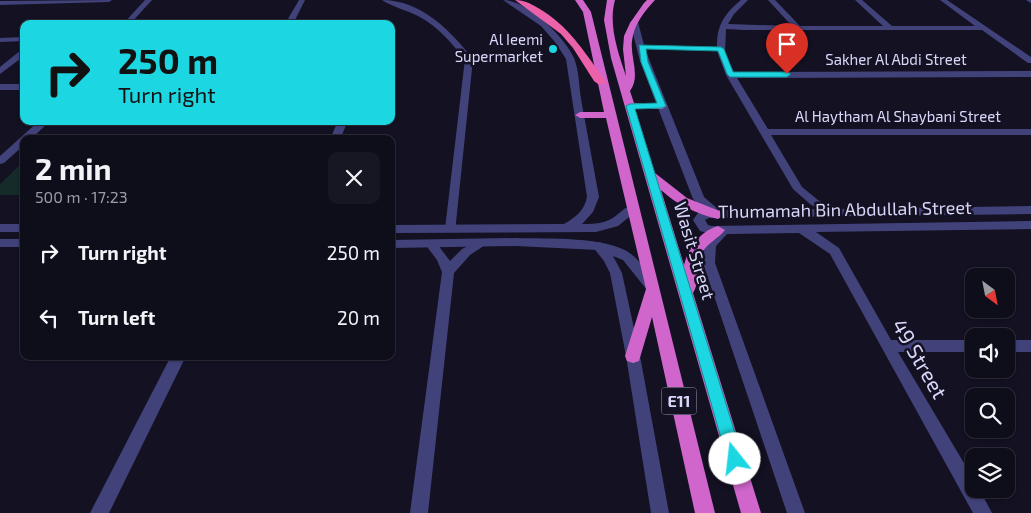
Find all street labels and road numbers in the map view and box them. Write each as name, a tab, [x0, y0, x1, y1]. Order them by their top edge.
street label: Sakher Al Abdi Street	[825, 50, 967, 68]
street label: Al Haytham Al Shaybani Street	[795, 107, 1001, 125]
street label: Thumamah Bin Abdullah Street	[718, 196, 972, 222]
street label: Wasit Street	[670, 199, 720, 302]
street label: 49 Street	[887, 314, 953, 403]
road number: E11	[662, 388, 696, 414]

